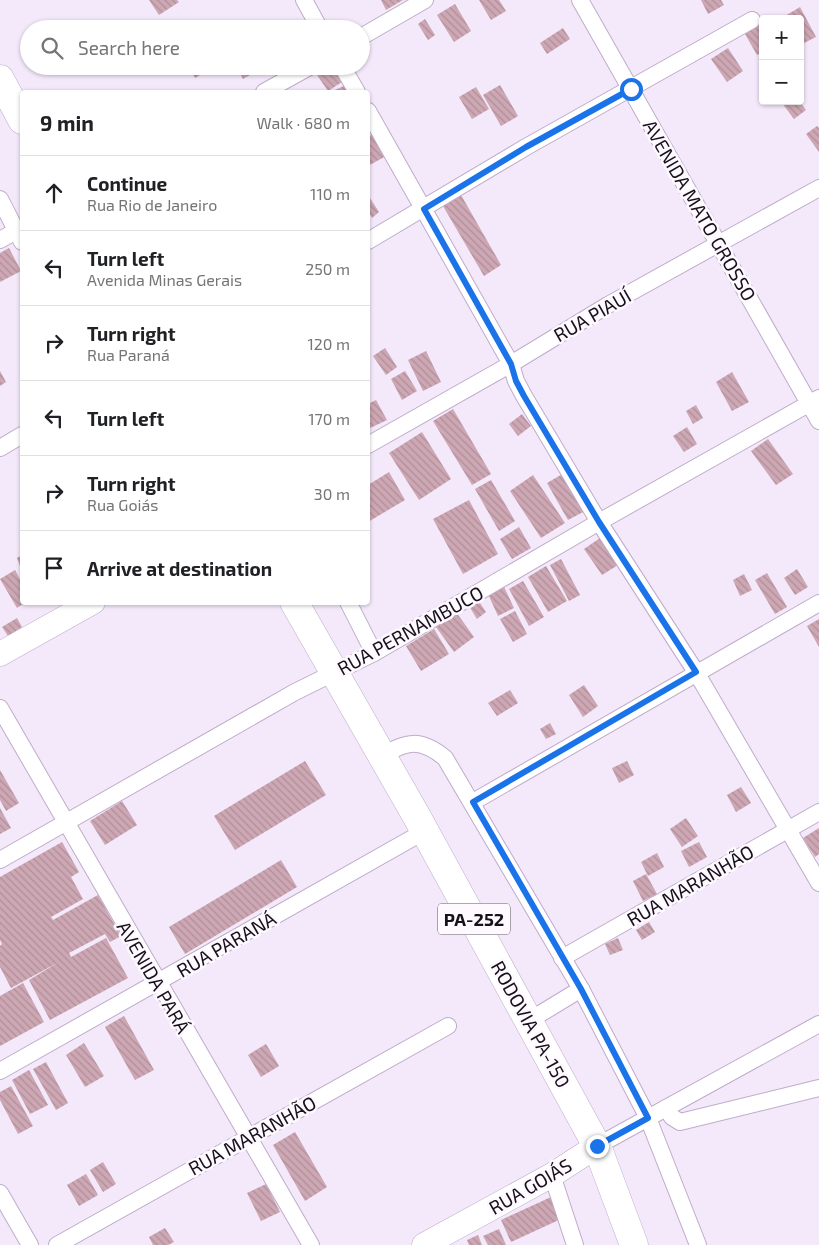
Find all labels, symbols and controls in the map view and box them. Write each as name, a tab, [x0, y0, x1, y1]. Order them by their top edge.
map controls	[759, 15, 804, 105]
button: +	[759, 15, 804, 60]
search box	[20, 20, 370, 75]
icon: search	[38, 34, 66, 62]
text: Search here	[78, 36, 180, 59]
button: −	[759, 60, 804, 105]
route start	[620, 78, 643, 101]
text: 9 min	[40, 110, 94, 135]
text: Walk · 680 m	[256, 113, 350, 132]
street label: AVENIDA MATO GROSSO	[639, 115, 761, 305]
text: Continue	[87, 172, 167, 195]
icon: ahead	[40, 179, 68, 207]
text: 110 m	[310, 184, 350, 203]
text: Rua Rio de Janeiro	[87, 195, 217, 214]
text: Turn left	[87, 247, 164, 270]
icon: left	[40, 254, 68, 282]
text: 250 m	[305, 259, 350, 278]
text: Avenida Minas Gerais	[87, 270, 242, 289]
street label: RUA PIAUÍ	[549, 283, 636, 346]
text: Turn right	[87, 322, 175, 345]
icon: right	[40, 329, 68, 357]
text: 120 m	[307, 334, 350, 353]
text: Rua Paraná	[87, 345, 170, 364]
icon: left	[40, 404, 68, 432]
text: Turn left	[87, 407, 164, 430]
text: 170 m	[308, 409, 350, 428]
text: Turn right	[87, 472, 175, 495]
icon: right	[40, 479, 68, 507]
text: 30 m	[314, 484, 350, 503]
text: Rua Goiás	[87, 495, 158, 514]
icon: arrive	[40, 554, 68, 582]
text: Arrive at destination	[87, 557, 272, 580]
street label: RUA PERNAMBUCO	[333, 580, 487, 680]
street label: RUA MARANHÃO	[623, 839, 757, 931]
road number: PA-252	[438, 904, 510, 934]
street label: RUA PARANÁ	[172, 906, 280, 982]
street label: AVENIDA PARÁ	[113, 917, 196, 1037]
street label: RODOVIA PA-150	[487, 957, 575, 1091]
street label: RUA MARANHÃO	[184, 1090, 320, 1180]
route end	[586, 1135, 609, 1158]
street label: RUA GOIÁS	[484, 1153, 576, 1219]

